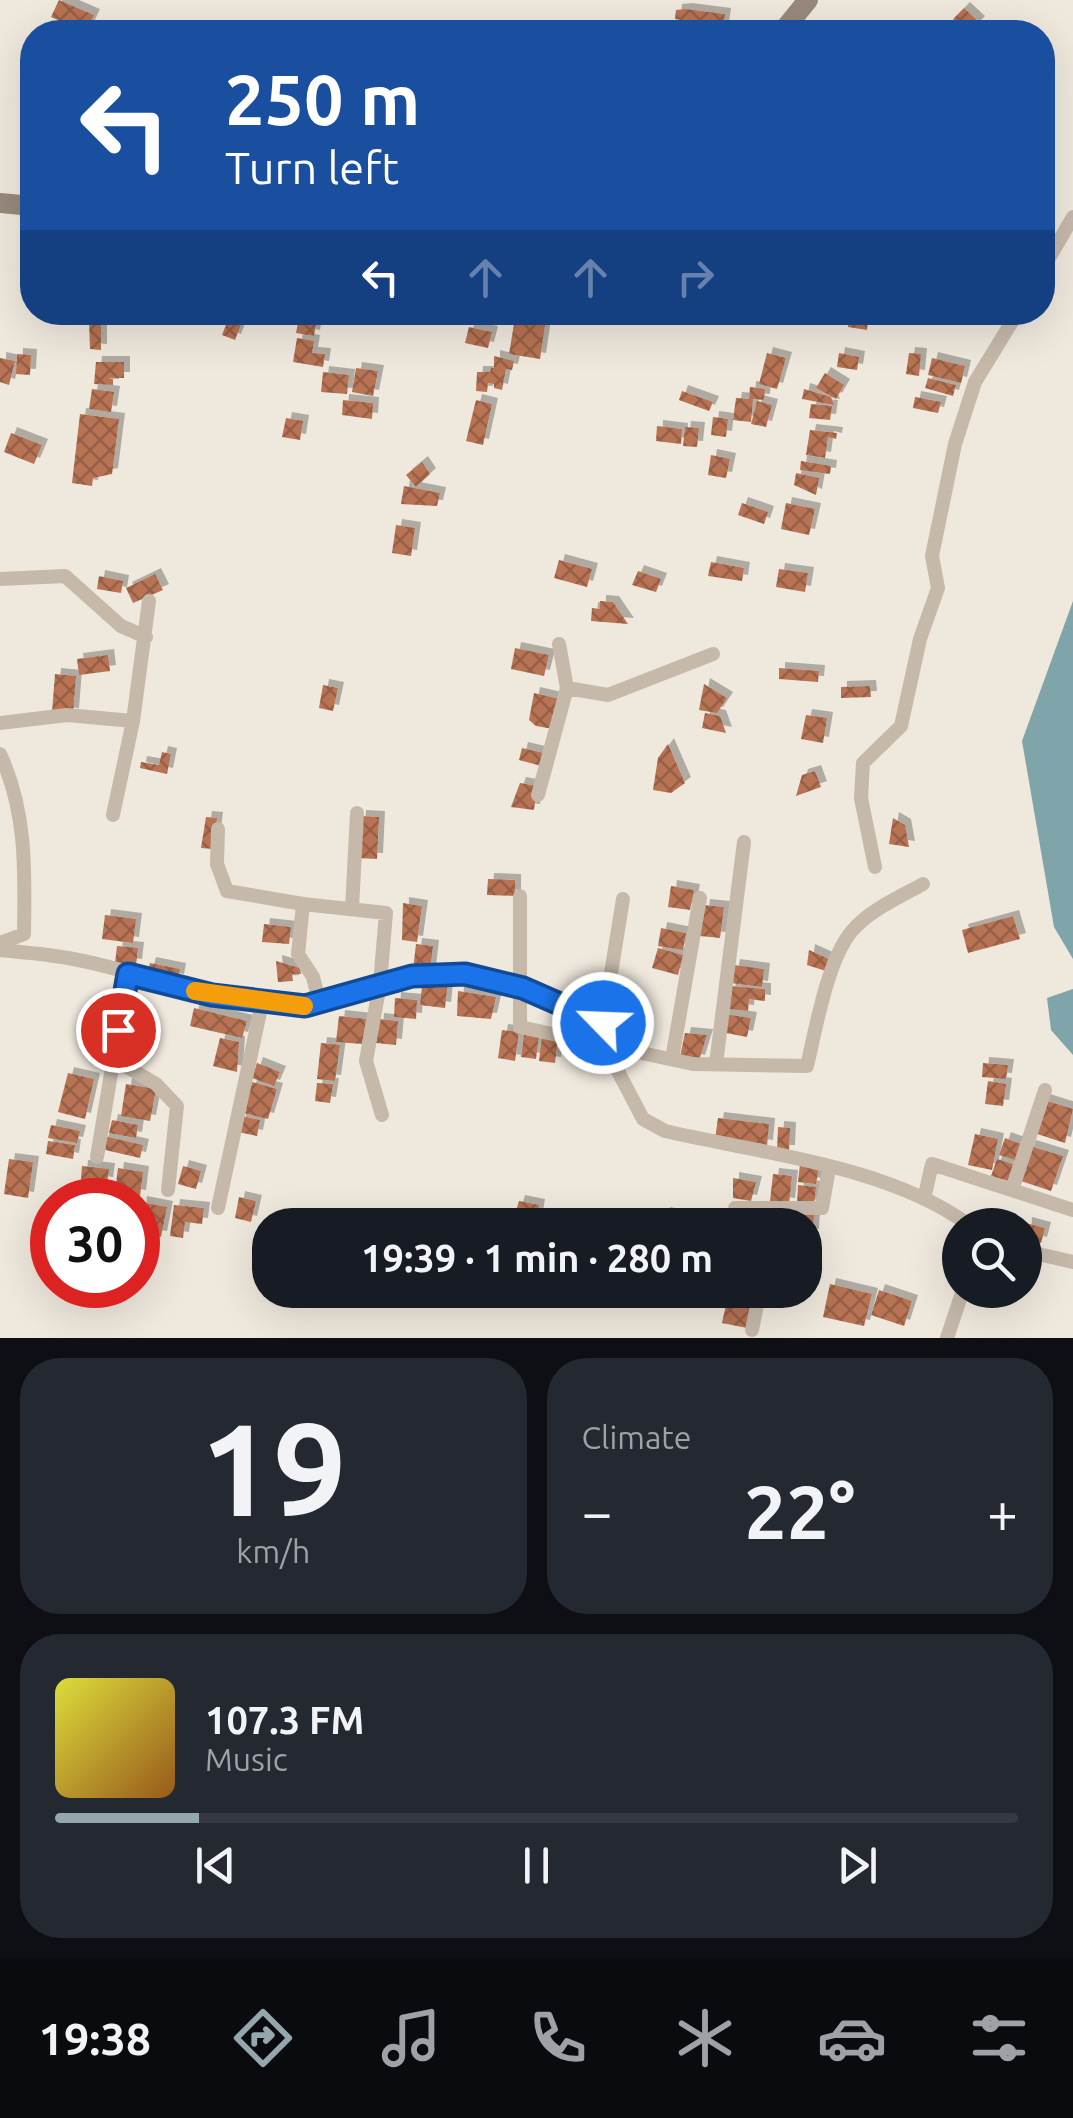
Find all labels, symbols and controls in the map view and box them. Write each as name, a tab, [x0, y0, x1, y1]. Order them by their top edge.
icon: left	[60, 60, 190, 190]
text: 250 m	[225, 60, 420, 138]
text: Turn left	[225, 142, 399, 193]
icon: left	[353, 250, 408, 305]
icon: ahead	[458, 250, 513, 305]
icon: ahead	[563, 250, 618, 305]
icon: right	[668, 250, 723, 305]
position arrow	[551, 971, 655, 1075]
pin	[76, 988, 161, 1073]
icon: arrive	[91, 1003, 146, 1058]
speed limit sign: 30	[30, 1178, 160, 1308]
map controls	[942, 1208, 1042, 1308]
button: search	[942, 1208, 1042, 1308]
text: 19:39 · 1 min · 280 m	[361, 1237, 713, 1279]
text: 19	[200, 1395, 347, 1541]
text: Climate	[582, 1419, 692, 1455]
text: 22°	[744, 1469, 855, 1553]
text: −	[582, 1481, 613, 1542]
text: +	[987, 1481, 1018, 1542]
text: km/h	[236, 1533, 310, 1569]
text: 107.3 FM	[205, 1699, 364, 1741]
text: Music	[205, 1741, 288, 1777]
icon: previous	[188, 1838, 243, 1893]
icon: pause	[509, 1838, 564, 1893]
icon: next	[830, 1838, 885, 1893]
icon: directions	[228, 2003, 298, 2073]
icon: music	[376, 2003, 446, 2073]
icon: phone	[523, 2003, 593, 2073]
icon: climate	[670, 2003, 740, 2073]
icon: car	[817, 2003, 887, 2073]
icon: filters	[964, 2003, 1034, 2073]
text: 19:38	[39, 2013, 151, 2064]

